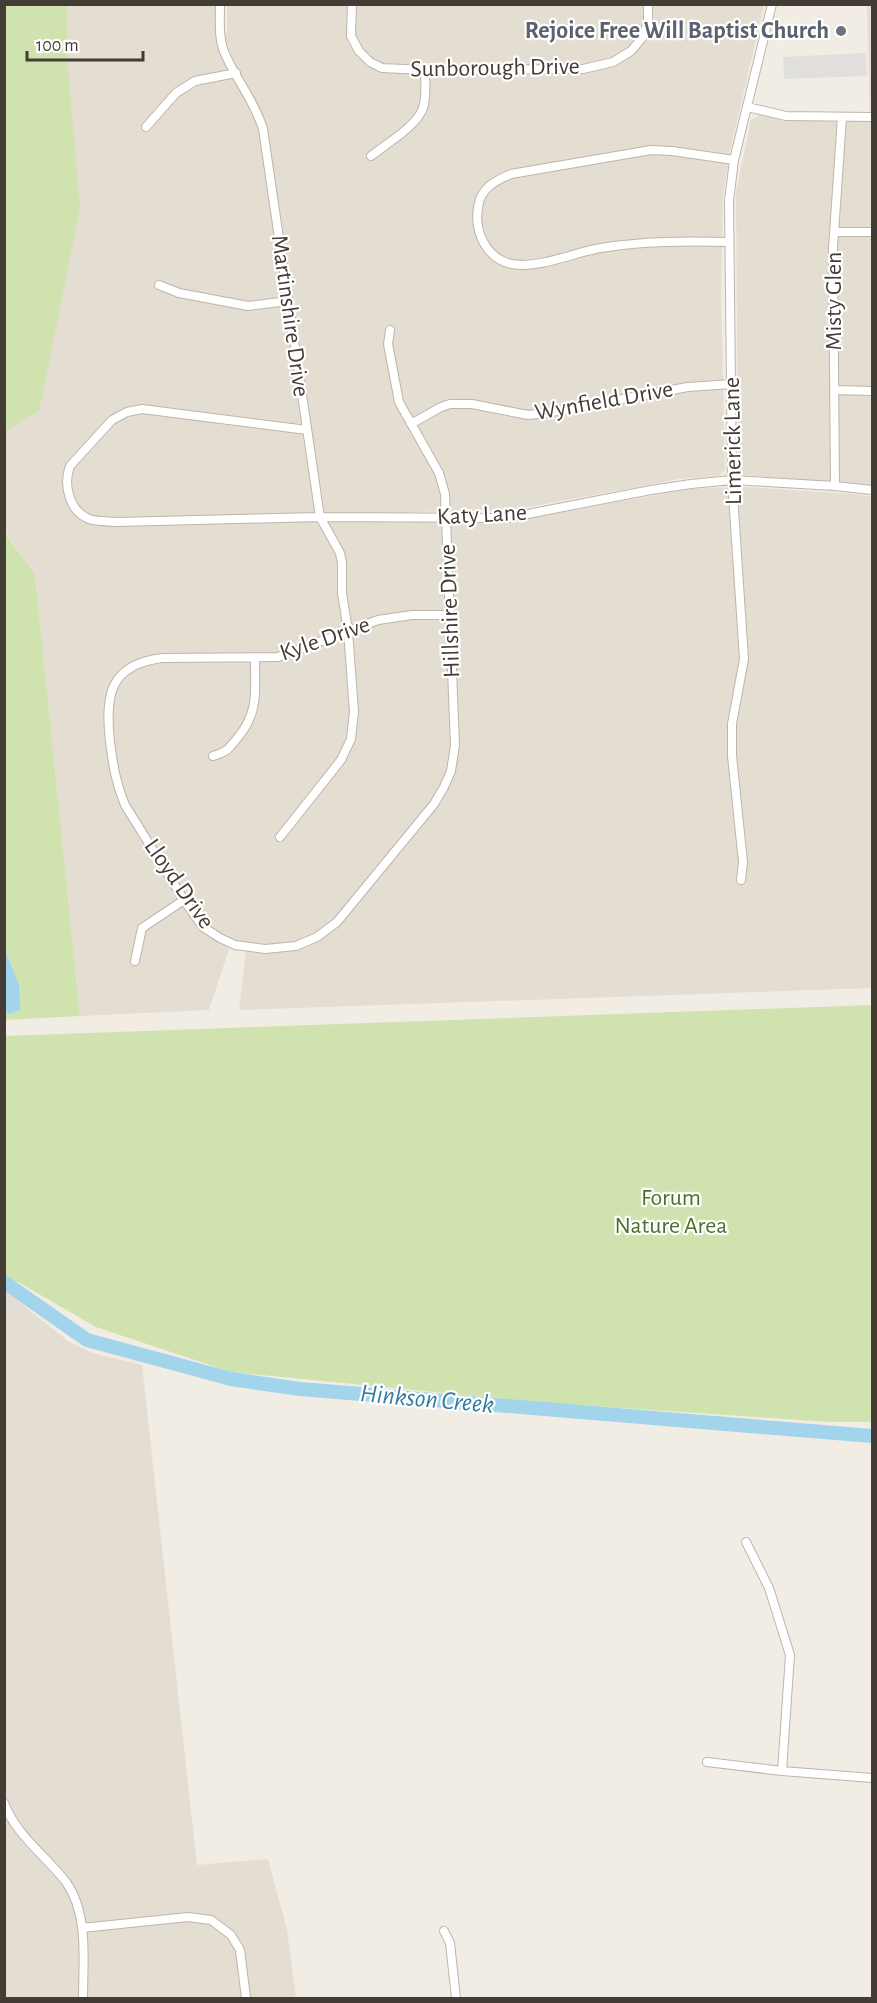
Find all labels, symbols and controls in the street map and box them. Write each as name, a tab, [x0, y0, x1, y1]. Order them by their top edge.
place label: Rejoice Free Will Baptist Church	[525, 19, 829, 43]
scale bar	[27, 24, 142, 62]
marker: Rejoice Free Will Baptist Church	[834, 24, 848, 38]
text: 100 m	[36, 37, 79, 55]
street label: Sunborough Drive	[410, 55, 580, 81]
street label: Martinshire Drive	[267, 234, 313, 398]
street label: Misty Glen	[822, 251, 846, 351]
street label: Wynfield Drive	[533, 377, 675, 425]
street label: Limerick Lane	[720, 377, 746, 505]
street label: Katy Lane	[436, 501, 528, 529]
street label: Hillshire Drive	[436, 544, 464, 678]
street label: Kyle Drive	[277, 612, 373, 666]
street label: Lloyd Drive	[139, 835, 219, 933]
park label: Forum Nature Area	[615, 1186, 727, 1238]
water label: Hinkson Creek	[359, 1380, 495, 1418]

